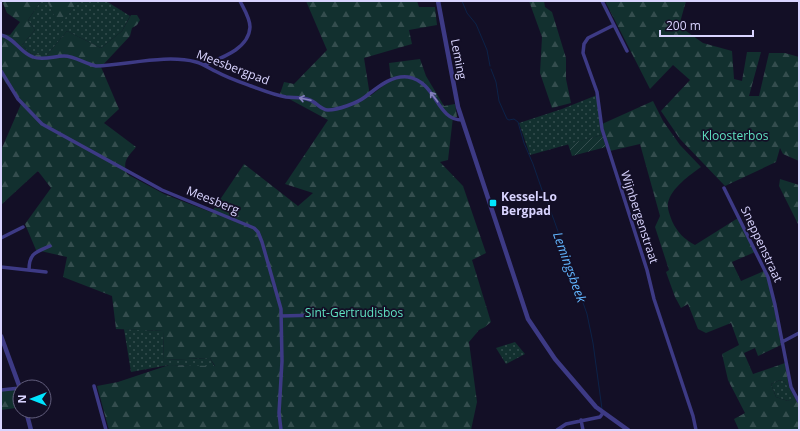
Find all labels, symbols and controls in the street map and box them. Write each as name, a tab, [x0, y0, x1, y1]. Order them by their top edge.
scale bar	[660, 12, 753, 38]
text: 200 m	[666, 17, 701, 34]
street label: Leming	[447, 37, 471, 81]
street label: Meesbergpad	[194, 45, 272, 89]
one-way arrow	[430, 91, 438, 102]
one-way arrow	[299, 95, 312, 103]
park label: Kloosterbos	[702, 127, 769, 144]
street label: Wijnbergenstraat	[617, 168, 663, 266]
street label: Meesberg	[184, 182, 242, 218]
place label: Kessel-Lo Bergpad	[501, 188, 557, 219]
marker: Kessel-Lo Bergpad	[488, 198, 498, 208]
street label: Sneppenstraat	[737, 203, 787, 285]
water label: Lemingsbeek	[549, 229, 591, 305]
park label: Sint-Gertrudisbos	[305, 304, 403, 321]
north arrow	[12, 379, 52, 419]
text: N	[14, 395, 29, 403]

